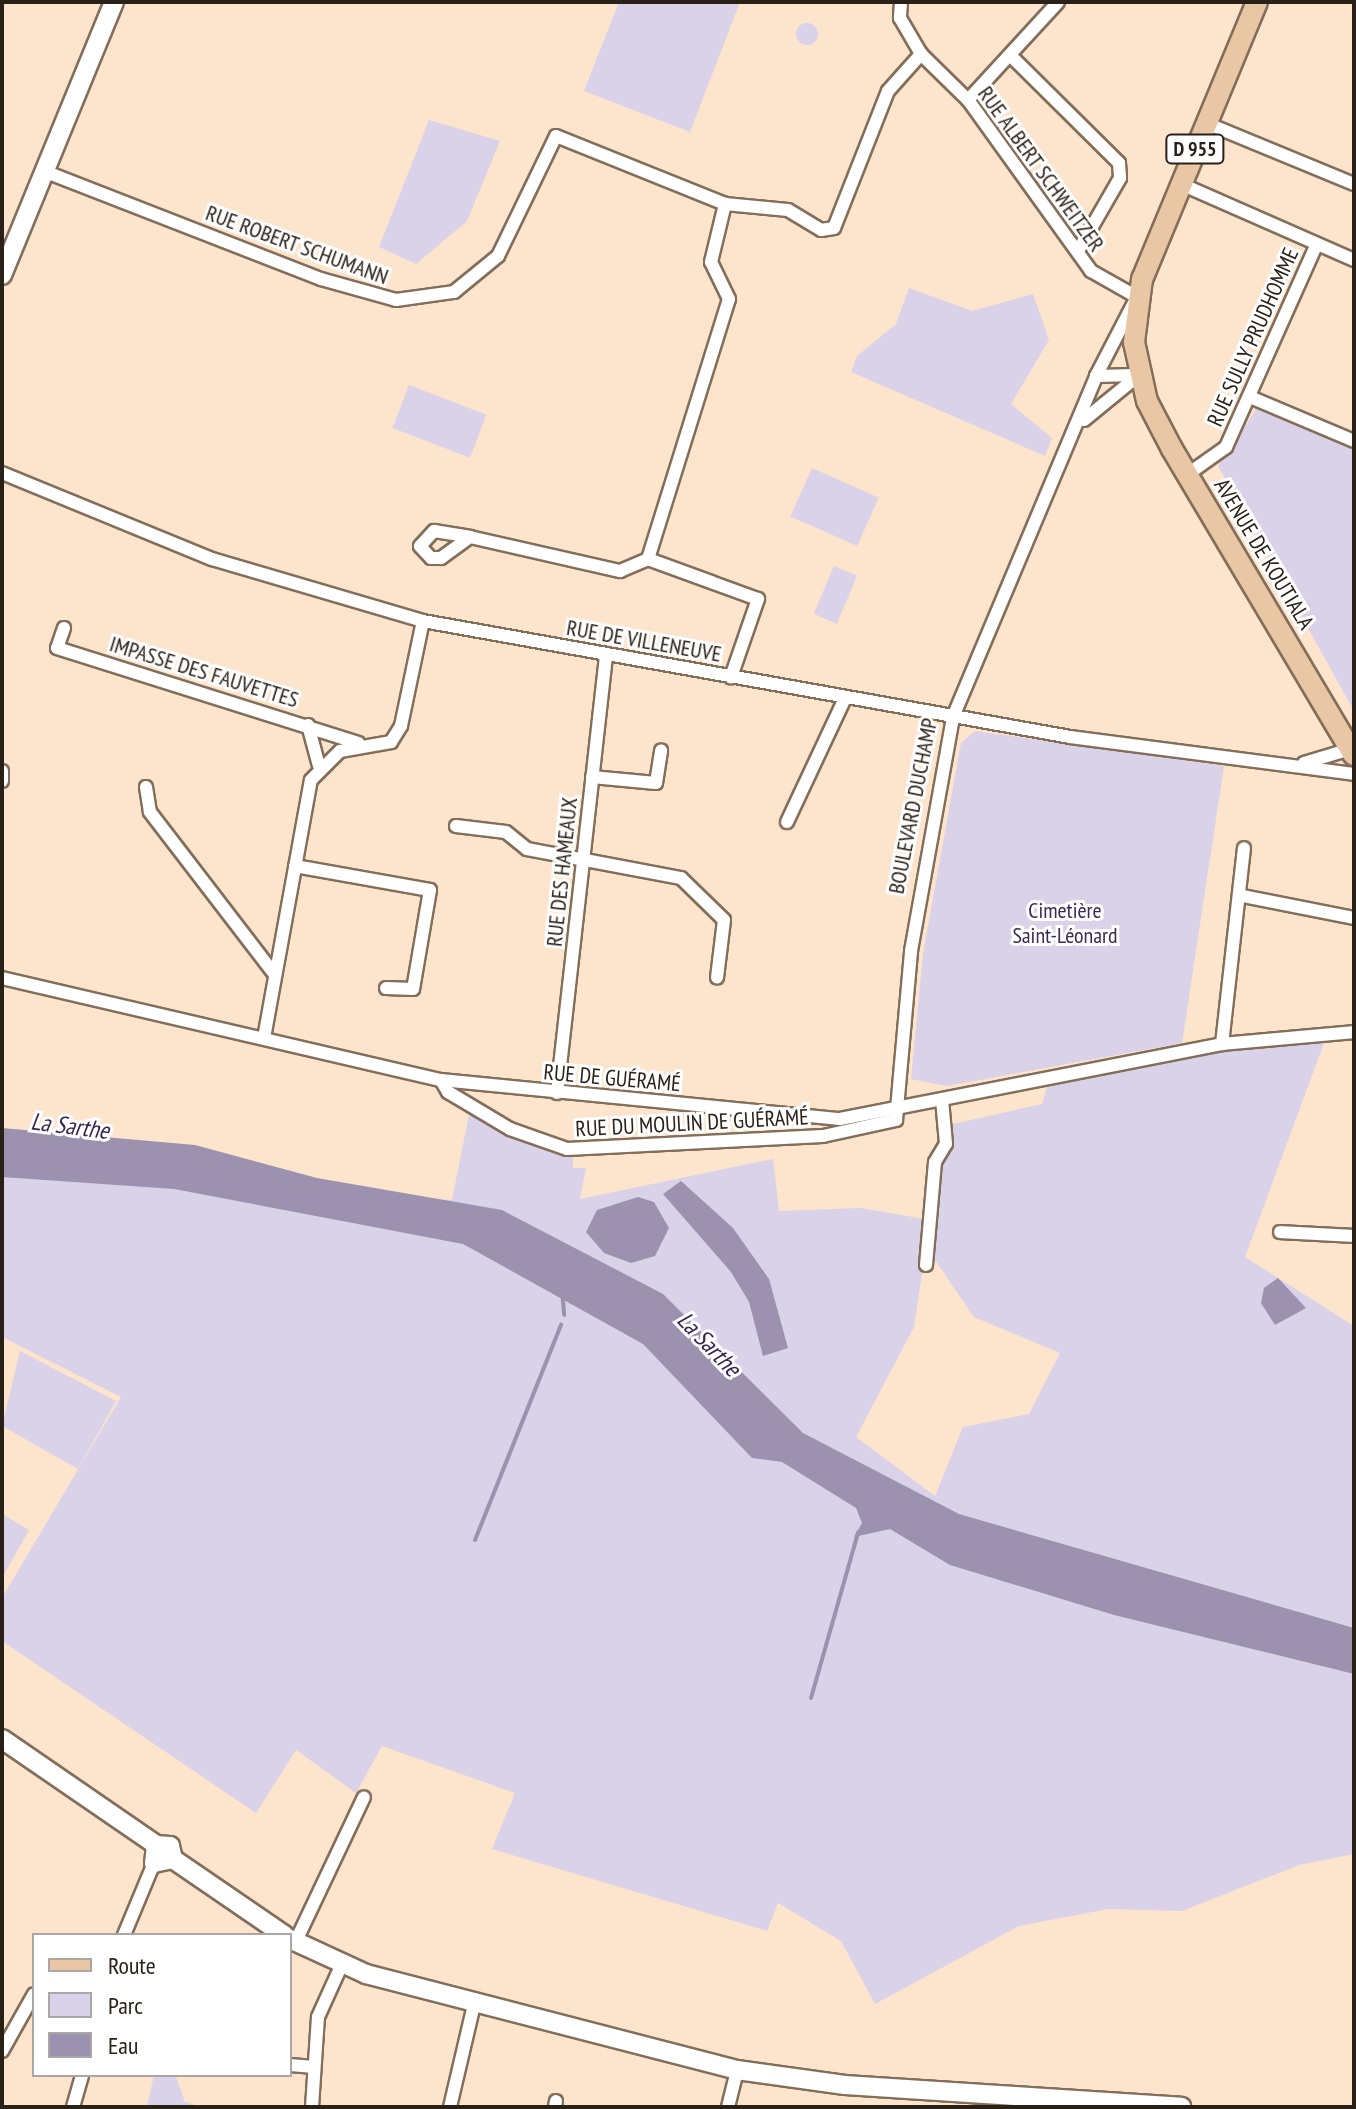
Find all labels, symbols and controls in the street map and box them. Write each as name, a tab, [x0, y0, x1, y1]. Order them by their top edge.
street label: RUE ALBERT SCHWEITZER	[972, 81, 1110, 257]
road number: D 955	[1165, 133, 1225, 165]
street label: RUE ROBERT SCHUMANN	[202, 200, 392, 290]
street label: RUE SULLY PRUDHOMME	[1202, 244, 1304, 430]
street label: AVENUE DE KOUTIALA	[1209, 474, 1319, 634]
street label: RUE DE VILLENEUVE	[564, 614, 724, 668]
street label: IMPASSE DES FAUVETTES	[106, 631, 302, 713]
street label: BOULEVARD DUCHAMP	[883, 716, 943, 896]
street label: RUE DES HAMEAUX	[541, 796, 583, 948]
park label: Cimetière Saint-Léonard	[1012, 897, 1118, 948]
street label: RUE DE GUÉRAMÉ	[542, 1059, 682, 1097]
street label: RUE DU MOULIN DE GUÉRAMÉ	[575, 1104, 809, 1142]
water label: La Sarthe	[29, 1107, 111, 1145]
water label: La Sarthe	[671, 1306, 747, 1382]
legend	[32, 1933, 292, 2077]
text: Route	[108, 1950, 156, 1981]
text: Parc	[108, 1990, 143, 2021]
text: Eau	[108, 2030, 138, 2061]

